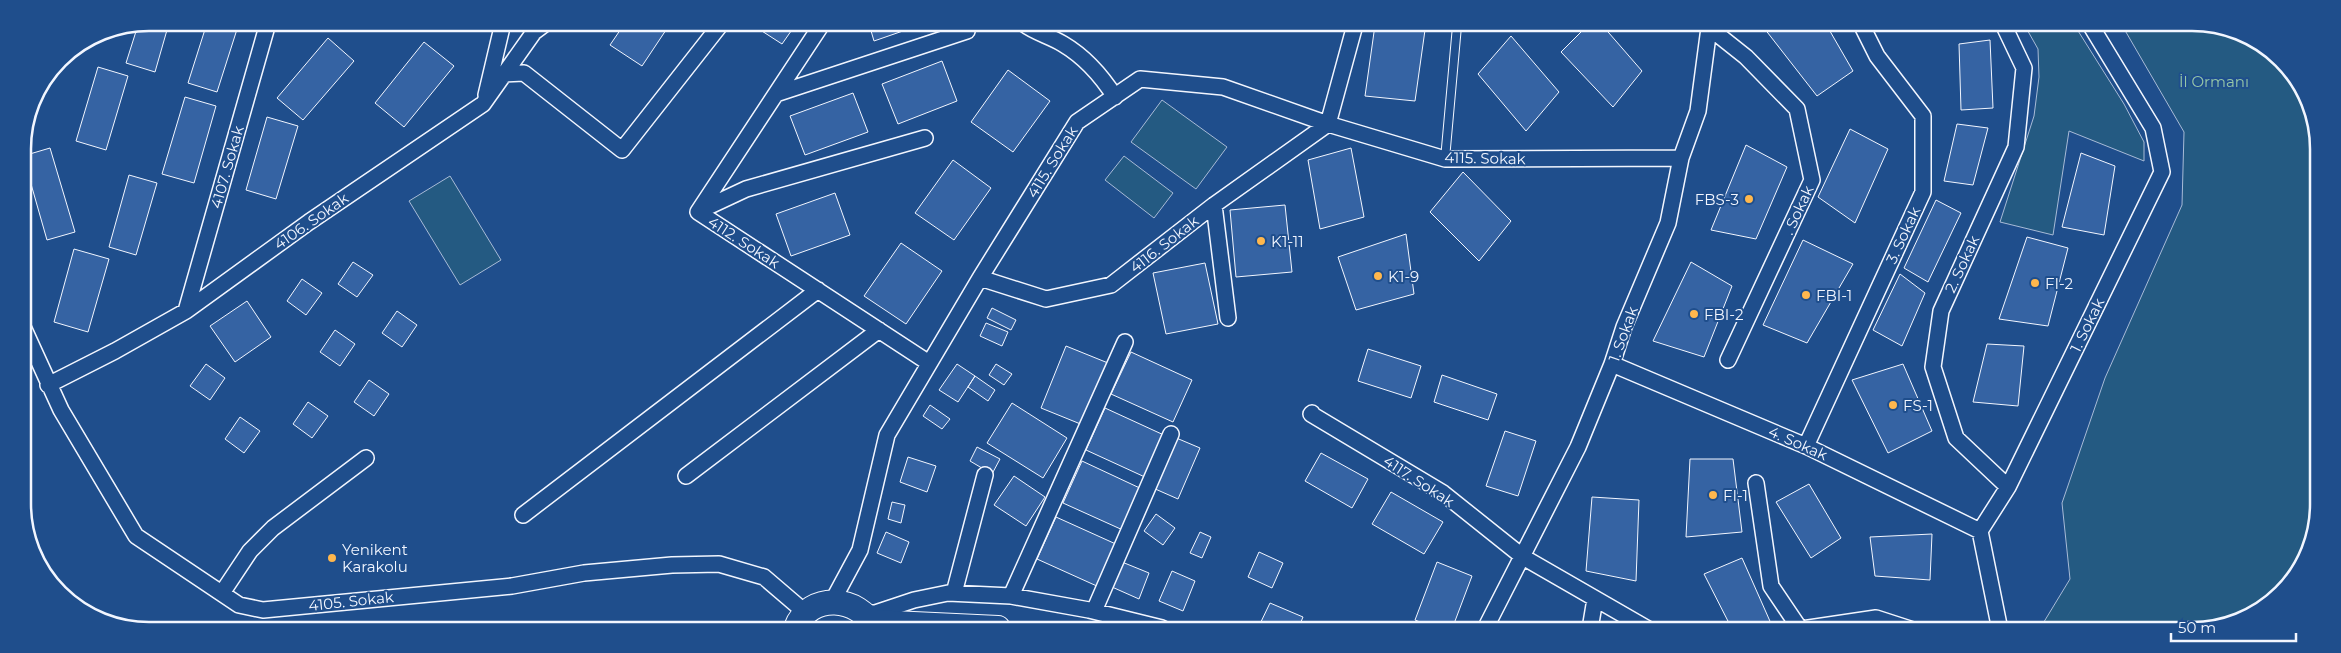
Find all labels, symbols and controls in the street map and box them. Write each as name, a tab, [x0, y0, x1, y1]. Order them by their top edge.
park label: İl Ormanı	[2179, 72, 2249, 91]
street label: 4115. Sokak	[1022, 122, 1082, 201]
street label: 4107. Sokak	[206, 123, 248, 211]
street label: 4115. Sokak	[1444, 148, 1526, 168]
street label: . Sokak	[1778, 182, 1818, 238]
street label: 4106. Sokak	[270, 188, 352, 254]
place label: FBS-3	[1695, 190, 1739, 209]
marker: FBS-3	[1743, 193, 1755, 205]
street label: 3. Sokak	[1882, 203, 1924, 267]
street label: 4116. Sokak	[1126, 211, 1202, 277]
street label: 4112. Sokak	[705, 212, 783, 272]
place label: K1-11	[1271, 232, 1304, 251]
street label: 2. Sokak	[1940, 232, 1984, 296]
marker: K1-11	[1255, 235, 1267, 247]
place label: K1-9	[1388, 267, 1419, 286]
marker: K1-9	[1372, 270, 1384, 282]
place label: FI-2	[2045, 274, 2073, 293]
marker: FI-2	[2029, 277, 2041, 289]
place label: FBI-1	[1816, 286, 1852, 305]
marker: FBI-1	[1800, 289, 1812, 301]
street label: 1. Sokak	[2066, 295, 2108, 355]
street label: 1. Sokak	[1604, 304, 1642, 364]
place label: FBI-2	[1704, 305, 1743, 324]
marker: FBI-2	[1688, 308, 1700, 320]
place label: FS-1	[1903, 396, 1933, 415]
marker: FS-1	[1887, 399, 1899, 411]
street label: 4. Sokak	[1766, 422, 1830, 464]
street label: 4117. Sokak	[1380, 451, 1458, 511]
place label: FI-1	[1723, 486, 1748, 505]
marker: FI-1	[1707, 489, 1719, 501]
place label: Yenikent Karakolu	[342, 540, 408, 576]
marker: Yenikent Karakolu	[326, 552, 338, 564]
street label: 4105. Sokak	[307, 587, 395, 615]
scale bar	[2171, 610, 2296, 642]
text: 50 m	[2178, 618, 2216, 637]

